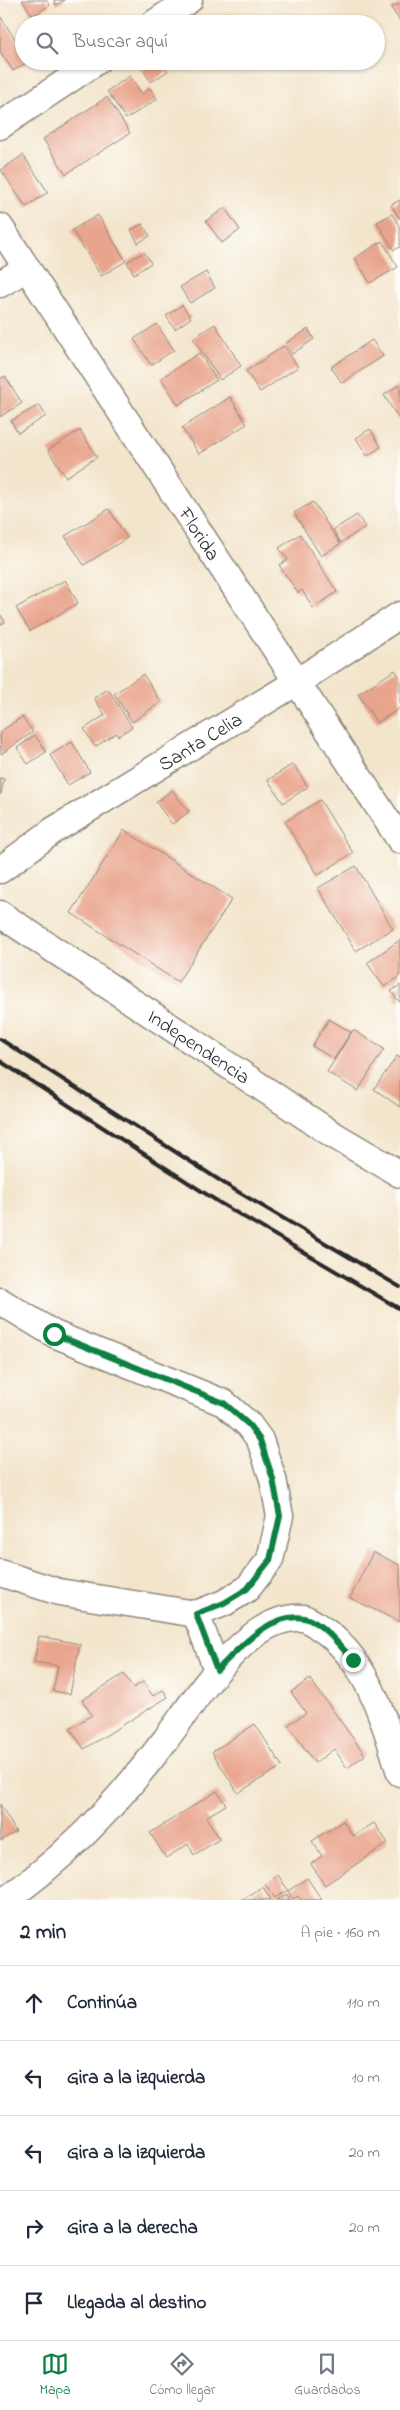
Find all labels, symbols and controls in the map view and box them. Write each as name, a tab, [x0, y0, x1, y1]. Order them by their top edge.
search box	[15, 15, 385, 70]
icon: search	[33, 29, 61, 57]
text: Buscar aquí	[73, 29, 168, 56]
street label: Florida	[169, 502, 226, 567]
street label: Santa Celia	[154, 707, 249, 780]
street label: Independencia	[141, 1003, 255, 1093]
route start	[43, 1323, 66, 1346]
route end	[342, 1649, 365, 1672]
text: 2 min	[20, 1918, 66, 1948]
text: A pie · 160 m	[301, 1921, 380, 1945]
icon: ahead	[20, 1989, 48, 2017]
text: Continúa	[67, 1990, 137, 2017]
text: 110 m	[346, 1991, 380, 2015]
icon: left	[20, 2064, 48, 2092]
text: Gira a la izquierda	[67, 2065, 205, 2092]
text: 10 m	[352, 2066, 380, 2090]
icon: left	[20, 2139, 48, 2167]
text: Gira a la izquierda	[67, 2140, 205, 2167]
text: 20 m	[349, 2141, 380, 2165]
icon: right	[20, 2214, 48, 2242]
text: Gira a la derecha	[67, 2215, 198, 2242]
text: 20 m	[349, 2216, 380, 2240]
icon: arrive	[20, 2289, 48, 2317]
text: Llegada al destino	[67, 2290, 206, 2317]
tab: Mapa	[39, 2350, 71, 2401]
tab: Cómo llegar	[150, 2350, 215, 2401]
tab: Guardados	[294, 2350, 361, 2401]

